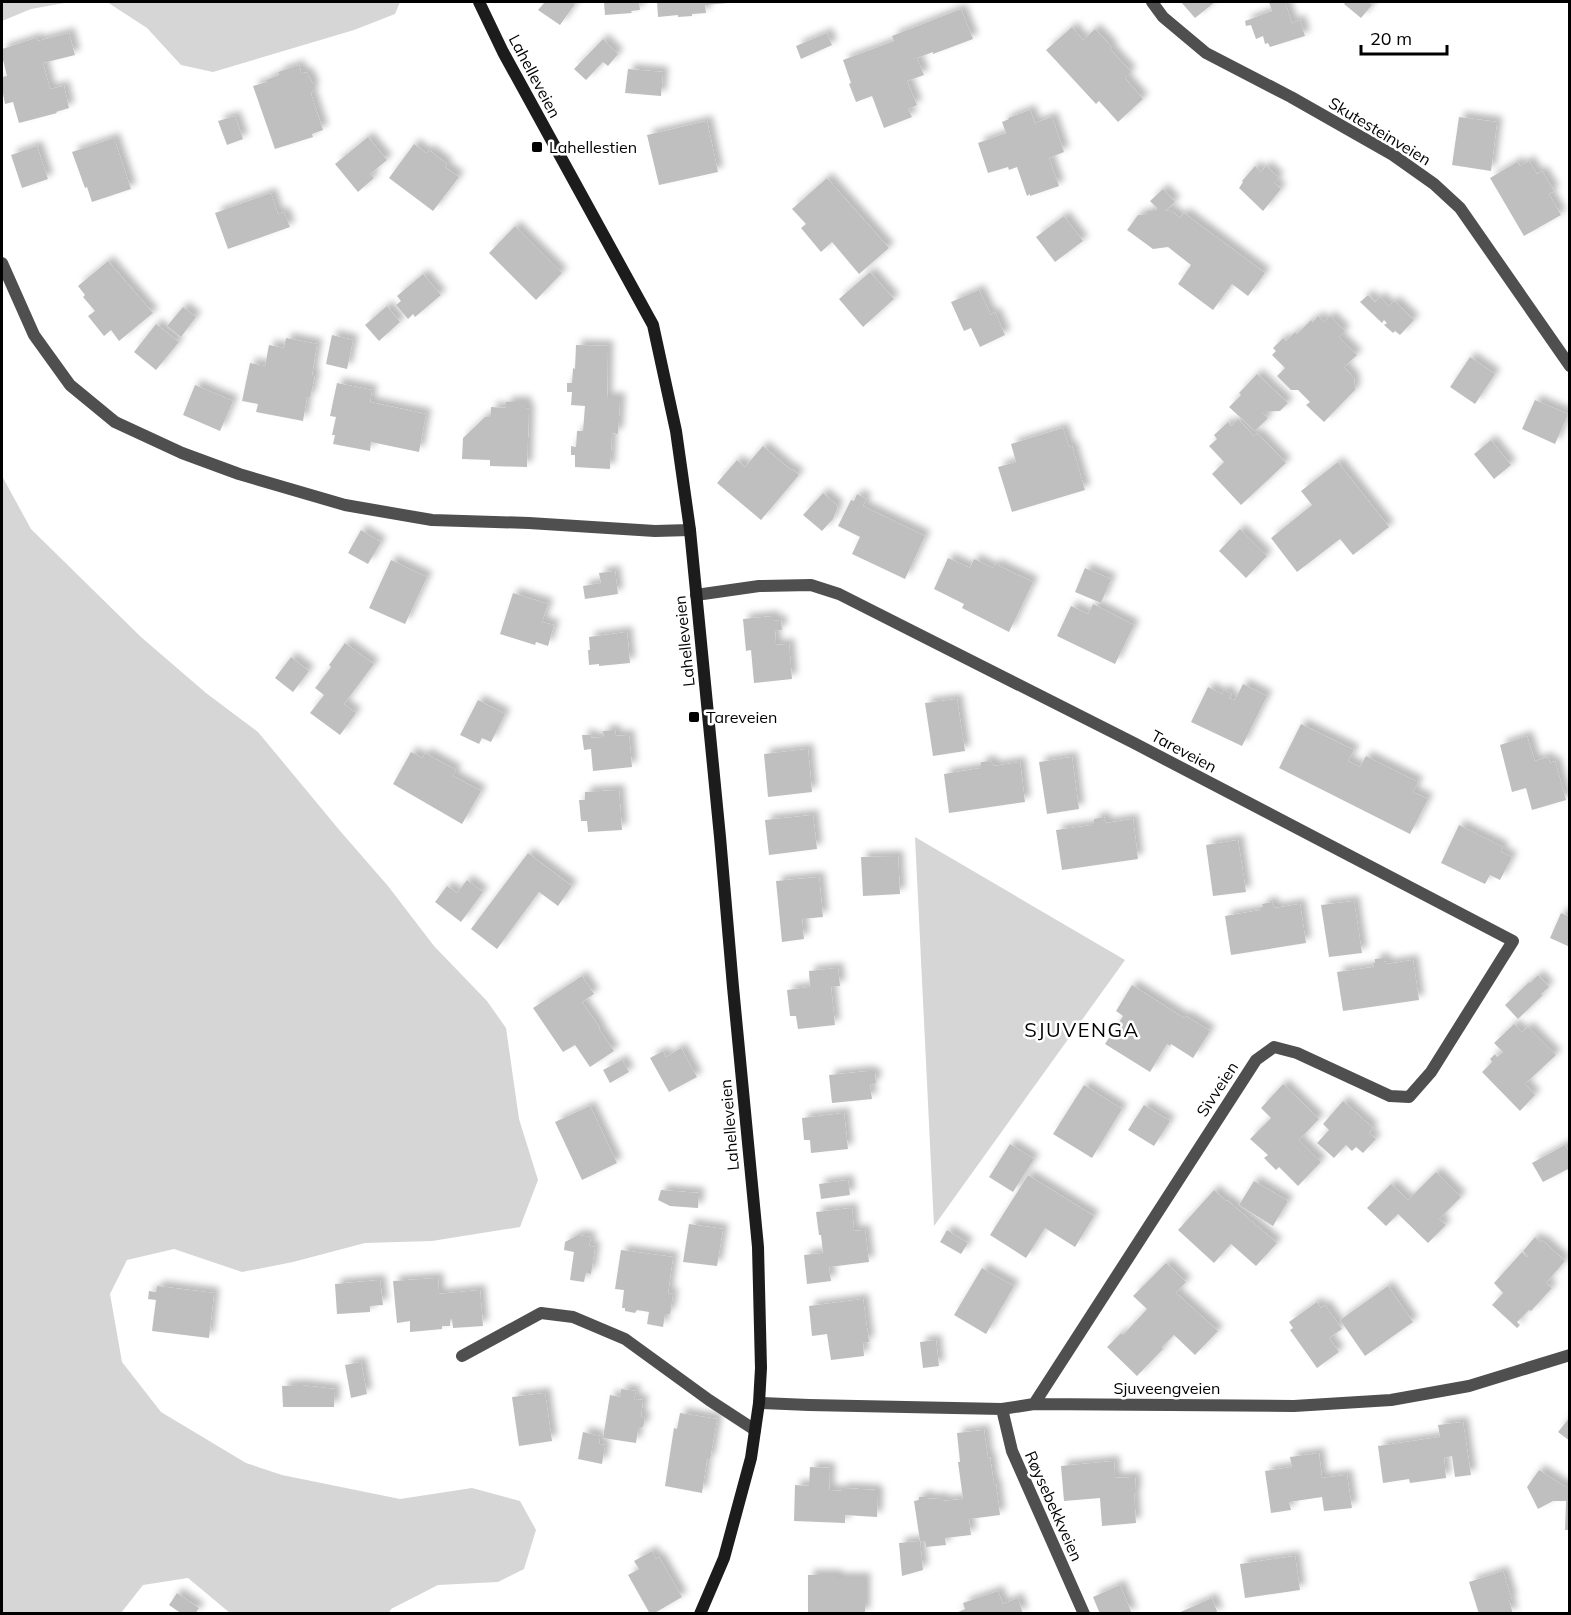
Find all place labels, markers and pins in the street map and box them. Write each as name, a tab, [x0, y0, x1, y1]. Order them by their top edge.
place label: Lahellestien	[549, 137, 637, 157]
marker: Lahellestien	[530, 140, 544, 154]
place label: Tareveien	[706, 707, 777, 727]
marker: Tareveien	[687, 710, 701, 724]

